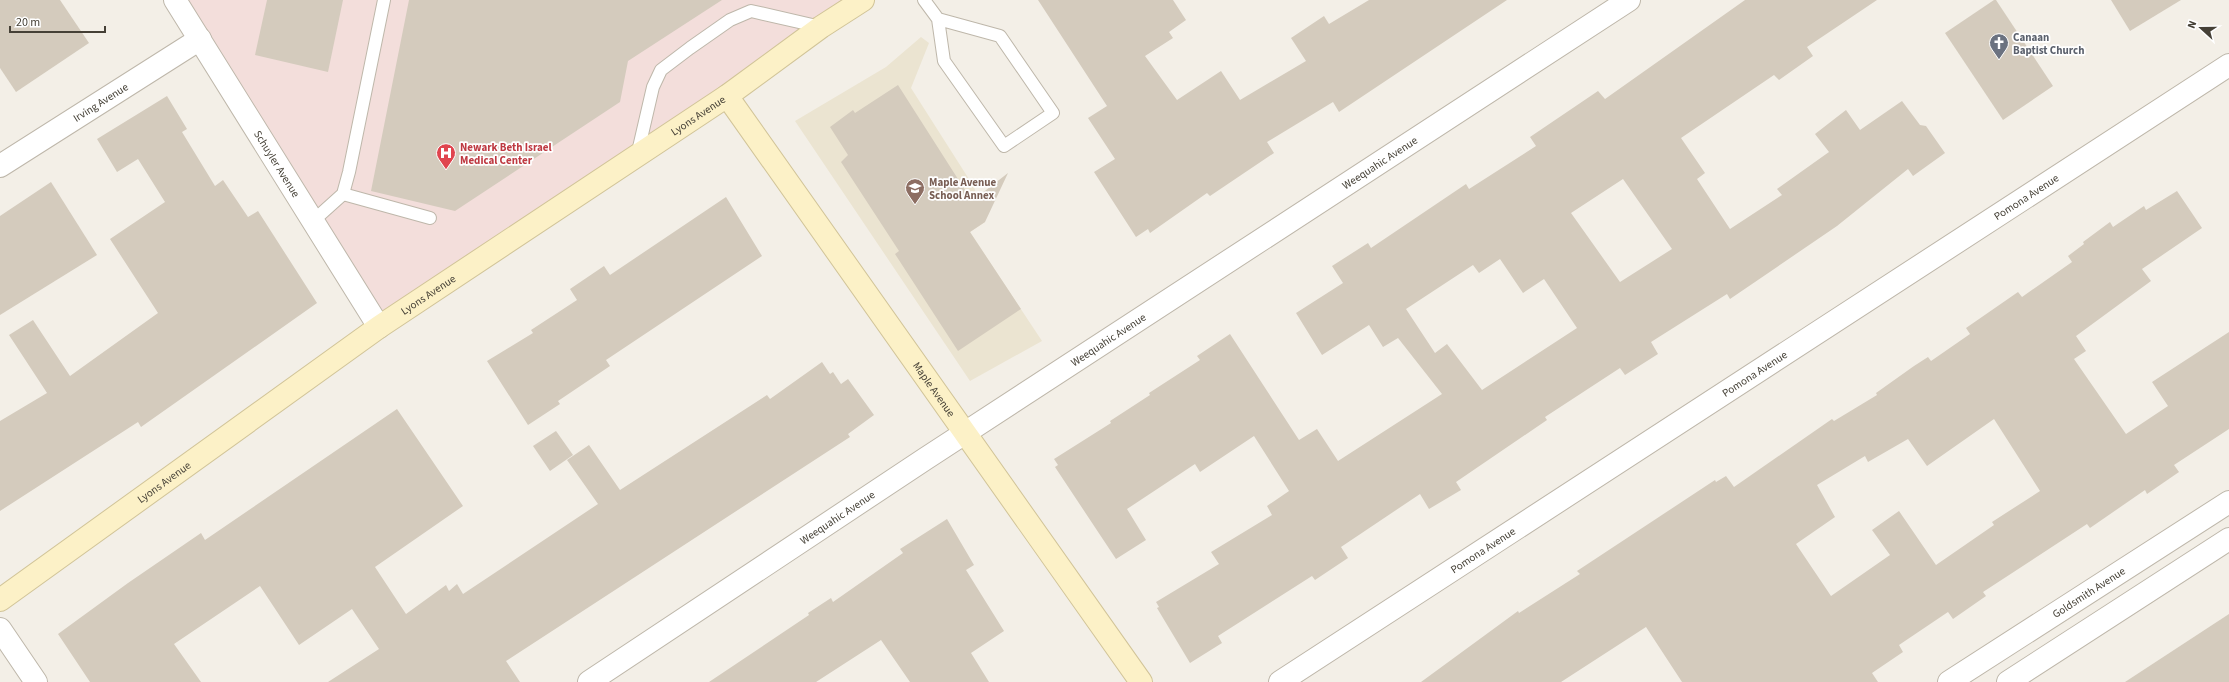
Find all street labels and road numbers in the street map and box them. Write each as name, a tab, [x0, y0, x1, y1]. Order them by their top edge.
street label: Irving Avenue	[70, 79, 132, 126]
street label: Lyons Avenue	[668, 92, 729, 139]
street label: Schuyler Avenue	[250, 128, 304, 201]
street label: Weequahic Avenue	[1339, 133, 1421, 193]
street label: Pomona Avenue	[1991, 170, 2062, 224]
street label: Lyons Avenue	[398, 271, 459, 318]
street label: Weequahic Avenue	[1068, 310, 1150, 370]
street label: Pomona Avenue	[1719, 347, 1791, 401]
street label: Maple Avenue	[909, 359, 959, 420]
street label: Lyons Avenue	[134, 458, 195, 507]
street label: Weequahic Avenue	[797, 487, 878, 548]
street label: Pomona Avenue	[1448, 524, 1519, 577]
street label: Goldsmith Avenue	[2050, 563, 2129, 622]

